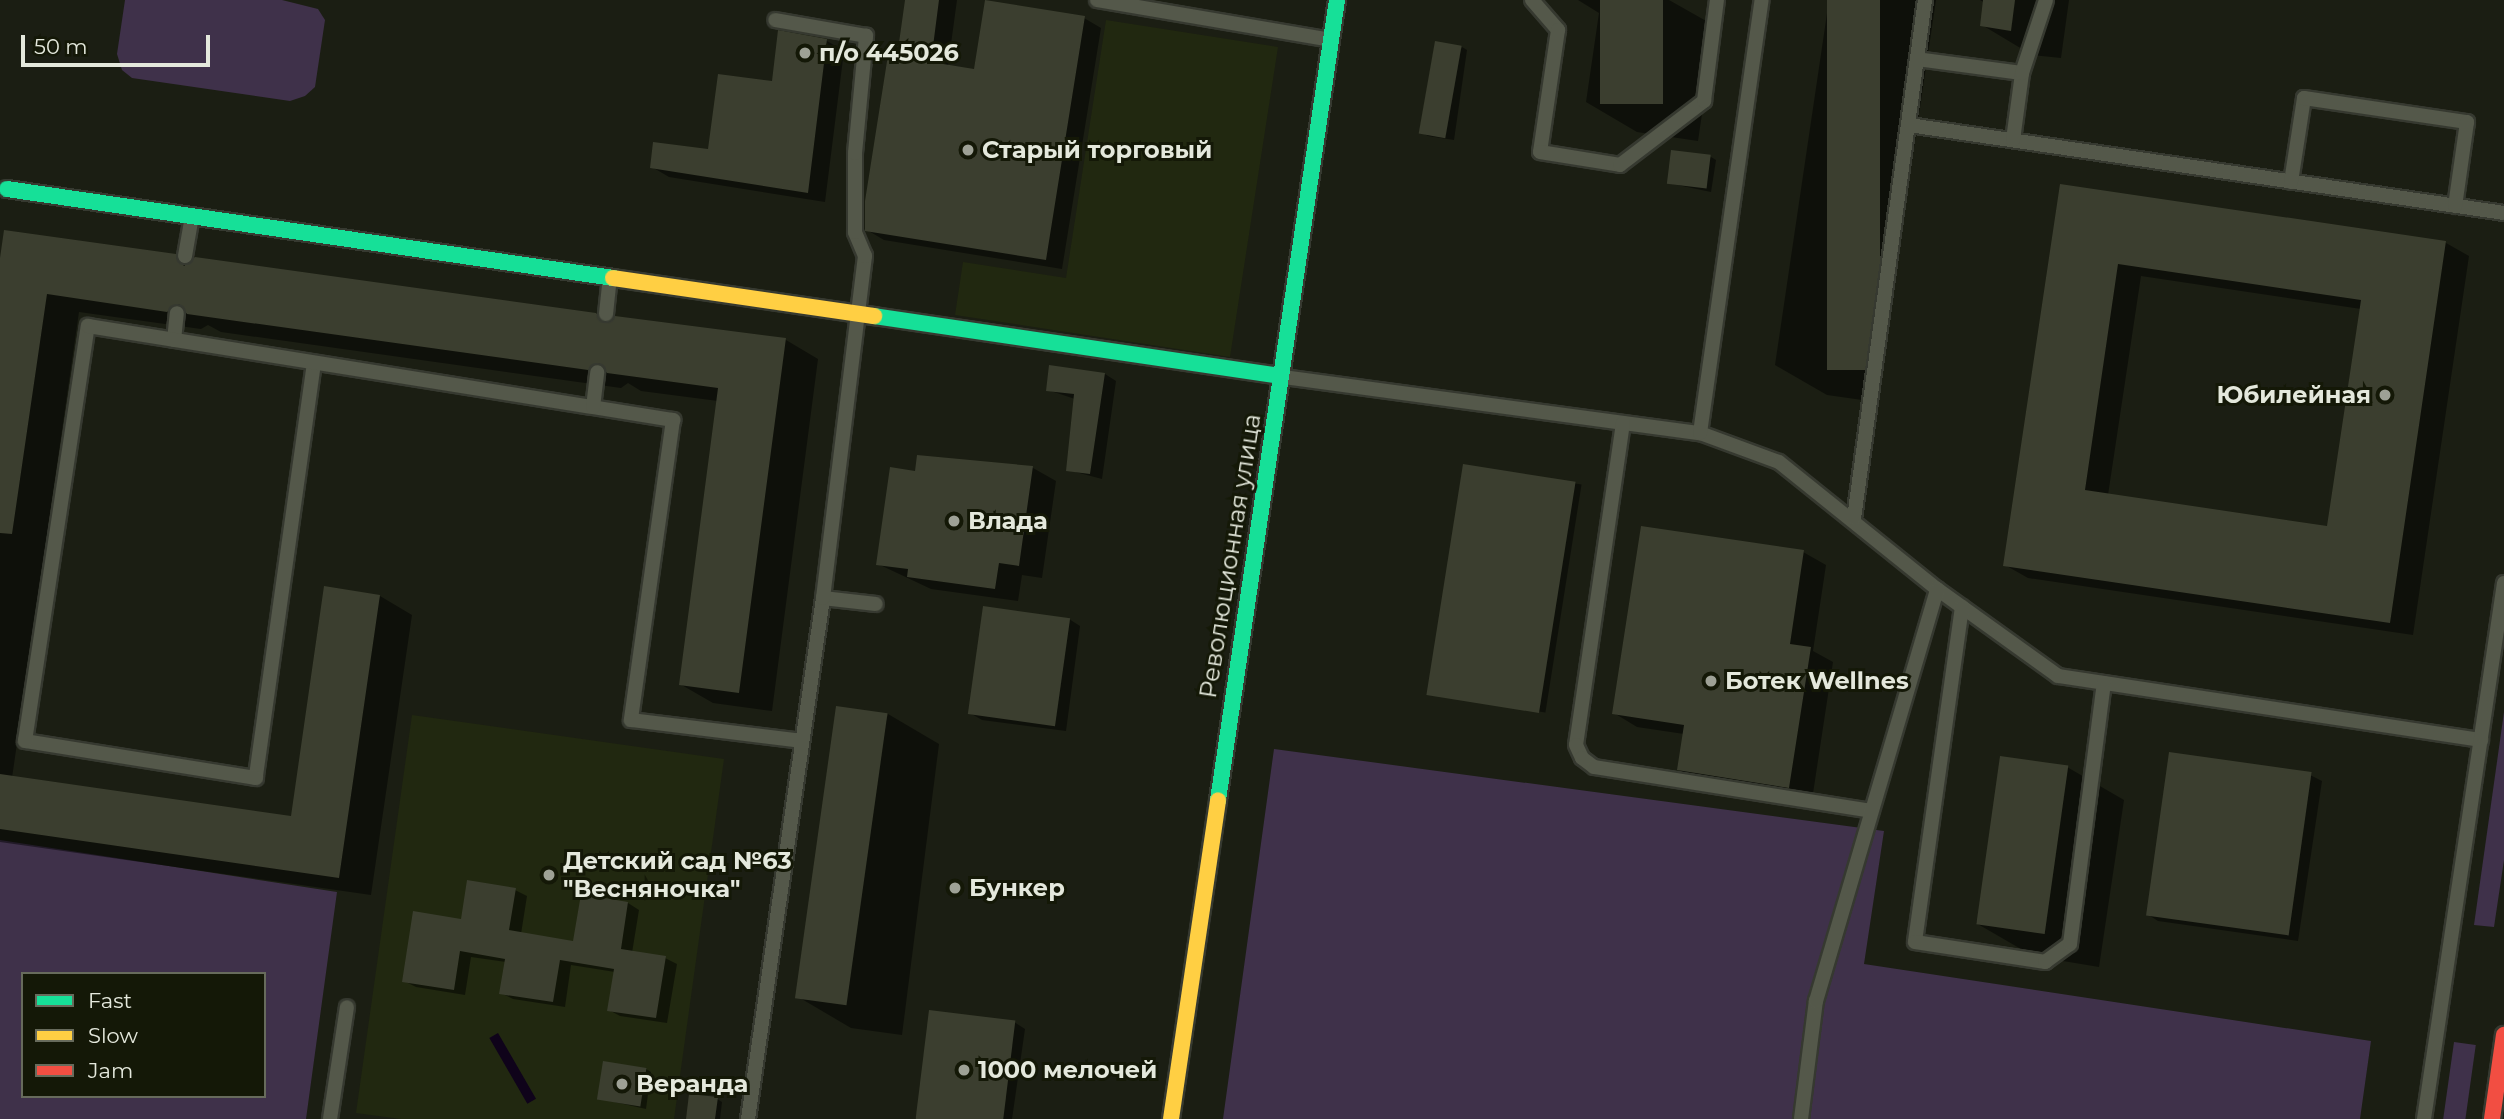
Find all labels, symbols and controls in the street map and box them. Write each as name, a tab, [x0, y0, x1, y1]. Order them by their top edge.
scale bar	[24, 21, 214, 65]
text: 50 m	[34, 34, 88, 59]
place label: п/о 445026	[819, 39, 959, 67]
marker: п/о 445026	[797, 45, 813, 61]
place label: Старый торговый	[982, 136, 1212, 164]
marker: Старый торговый	[960, 142, 976, 158]
place label: Юбилейная	[2216, 381, 2371, 409]
marker: Юбилейная	[2377, 387, 2393, 403]
street label: Революционная улица	[1193, 412, 1267, 700]
place label: Влада	[968, 507, 1048, 535]
marker: Влада	[946, 513, 962, 529]
place label: Ботек Wellnes	[1725, 667, 1909, 695]
marker: Ботек Wellnes	[1703, 673, 1719, 689]
place label: Детский сад №63 "Весняночка"	[563, 847, 792, 903]
marker: Детский сад №63 "Весняночка"	[541, 867, 557, 883]
place label: Бункер	[969, 874, 1065, 902]
marker: Бункер	[947, 880, 963, 896]
legend	[21, 972, 266, 1098]
text: Fast	[88, 988, 132, 1013]
text: Slow	[88, 1023, 138, 1048]
place label: 1000 мелочей	[978, 1056, 1157, 1084]
text: Jam	[88, 1058, 133, 1083]
marker: 1000 мелочей	[956, 1062, 972, 1078]
place label: Веранда	[636, 1070, 748, 1098]
marker: Веранда	[614, 1076, 630, 1092]

